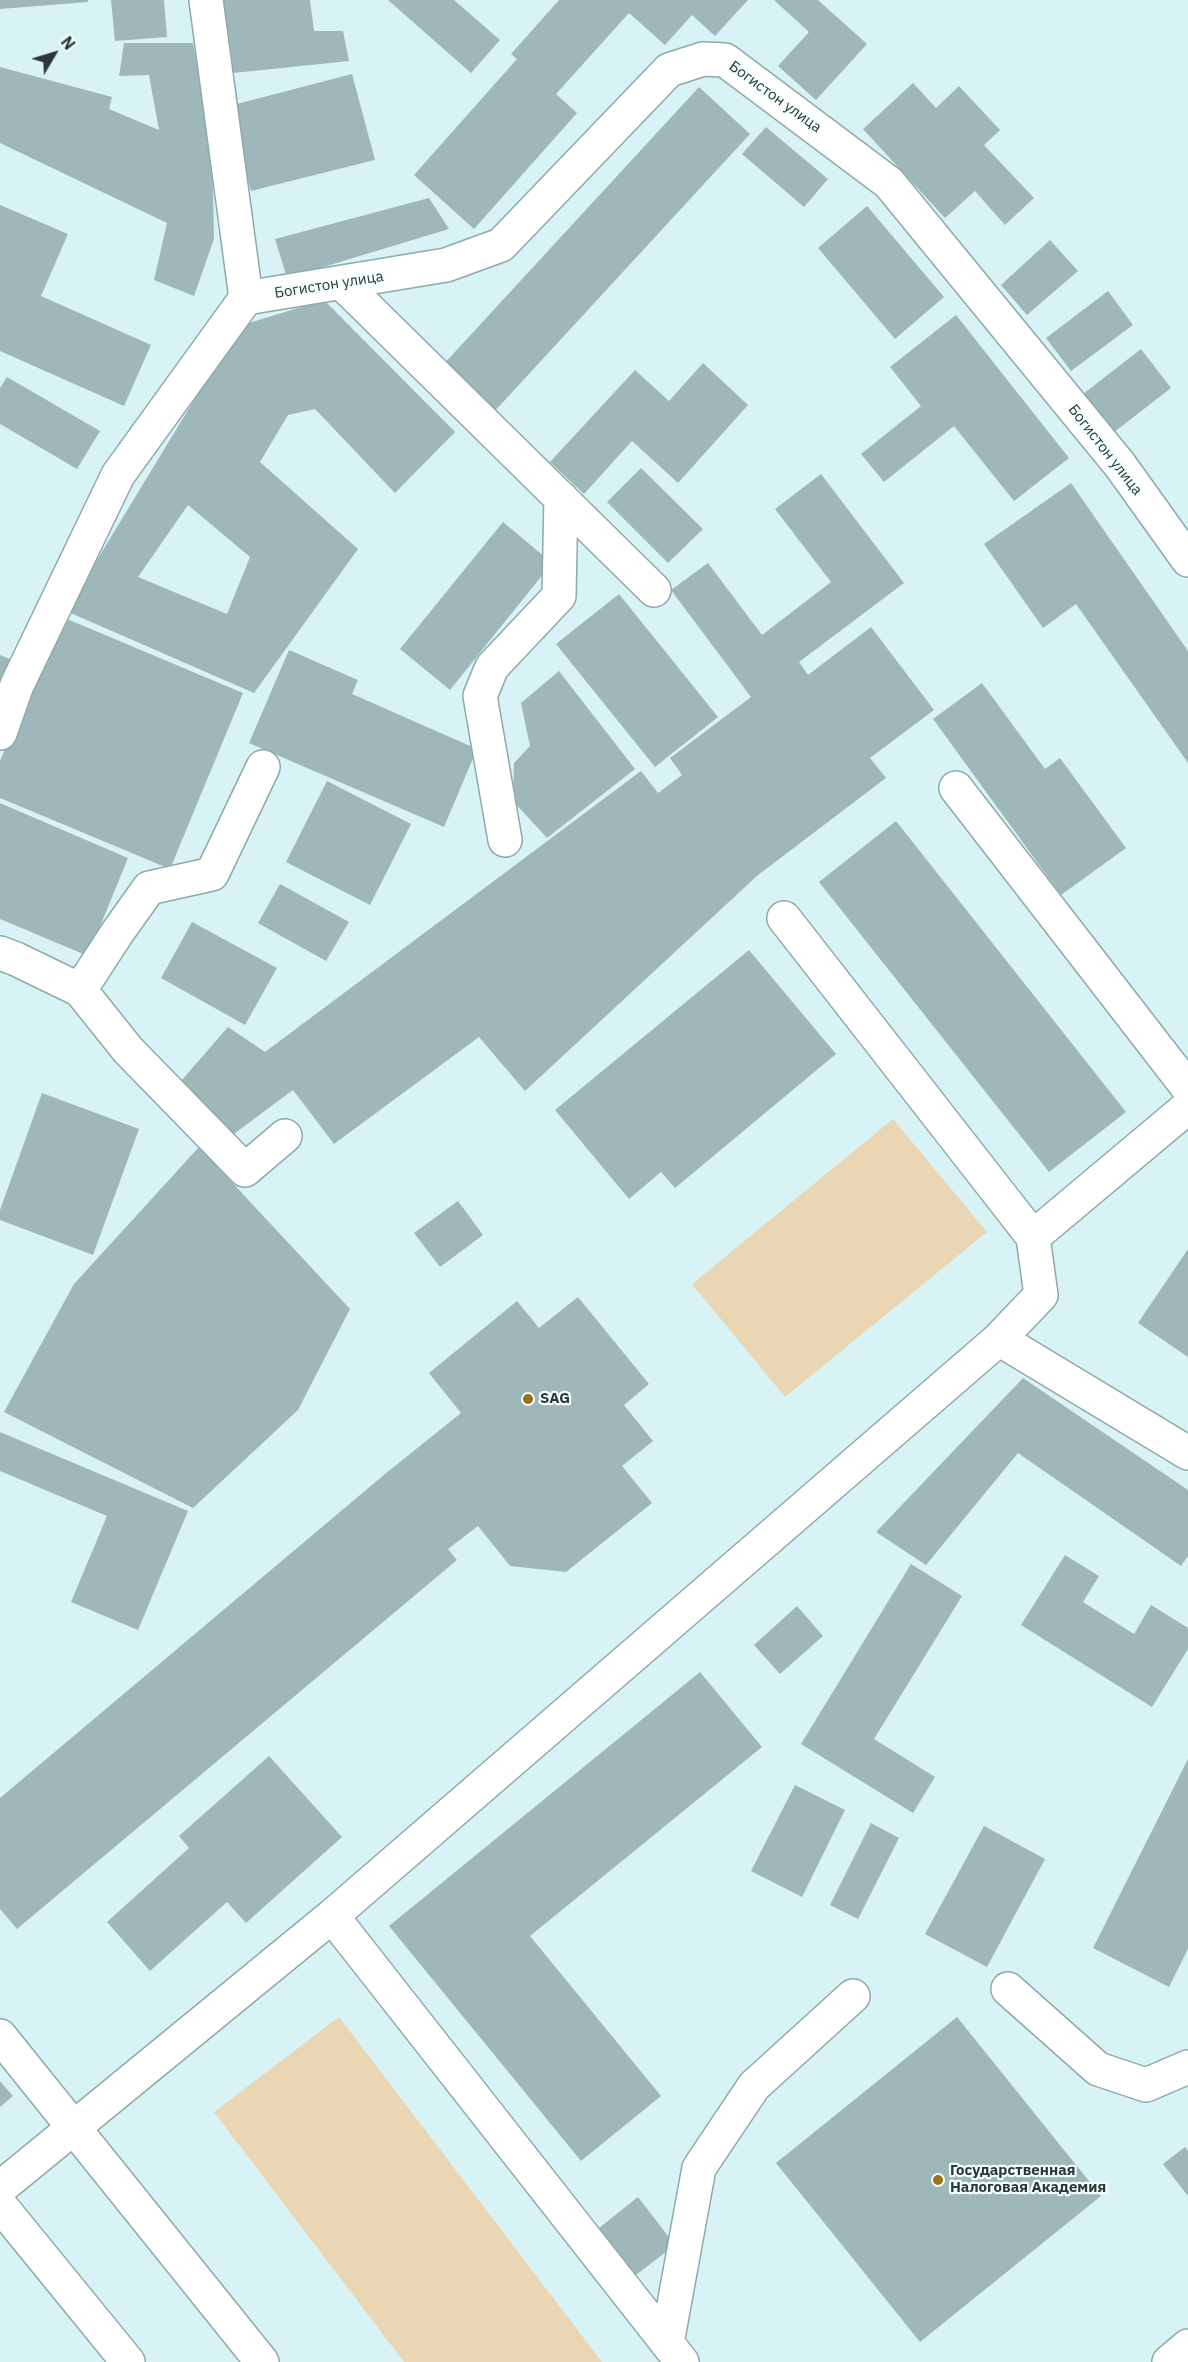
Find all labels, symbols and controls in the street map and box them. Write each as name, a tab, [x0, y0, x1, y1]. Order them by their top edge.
north arrow	[24, 24, 84, 84]
text: N	[57, 32, 80, 54]
street label: Богистон улица	[725, 57, 825, 137]
street label: Богистон улица	[273, 268, 385, 302]
street label: Богистон улица	[1064, 401, 1146, 499]
place label: SAG	[540, 1390, 570, 1408]
marker: SAG	[521, 1392, 535, 1406]
place label: Государственная Налоговая Академия	[950, 2162, 1106, 2197]
marker: Государственная Налоговая Академия	[931, 2173, 945, 2187]

